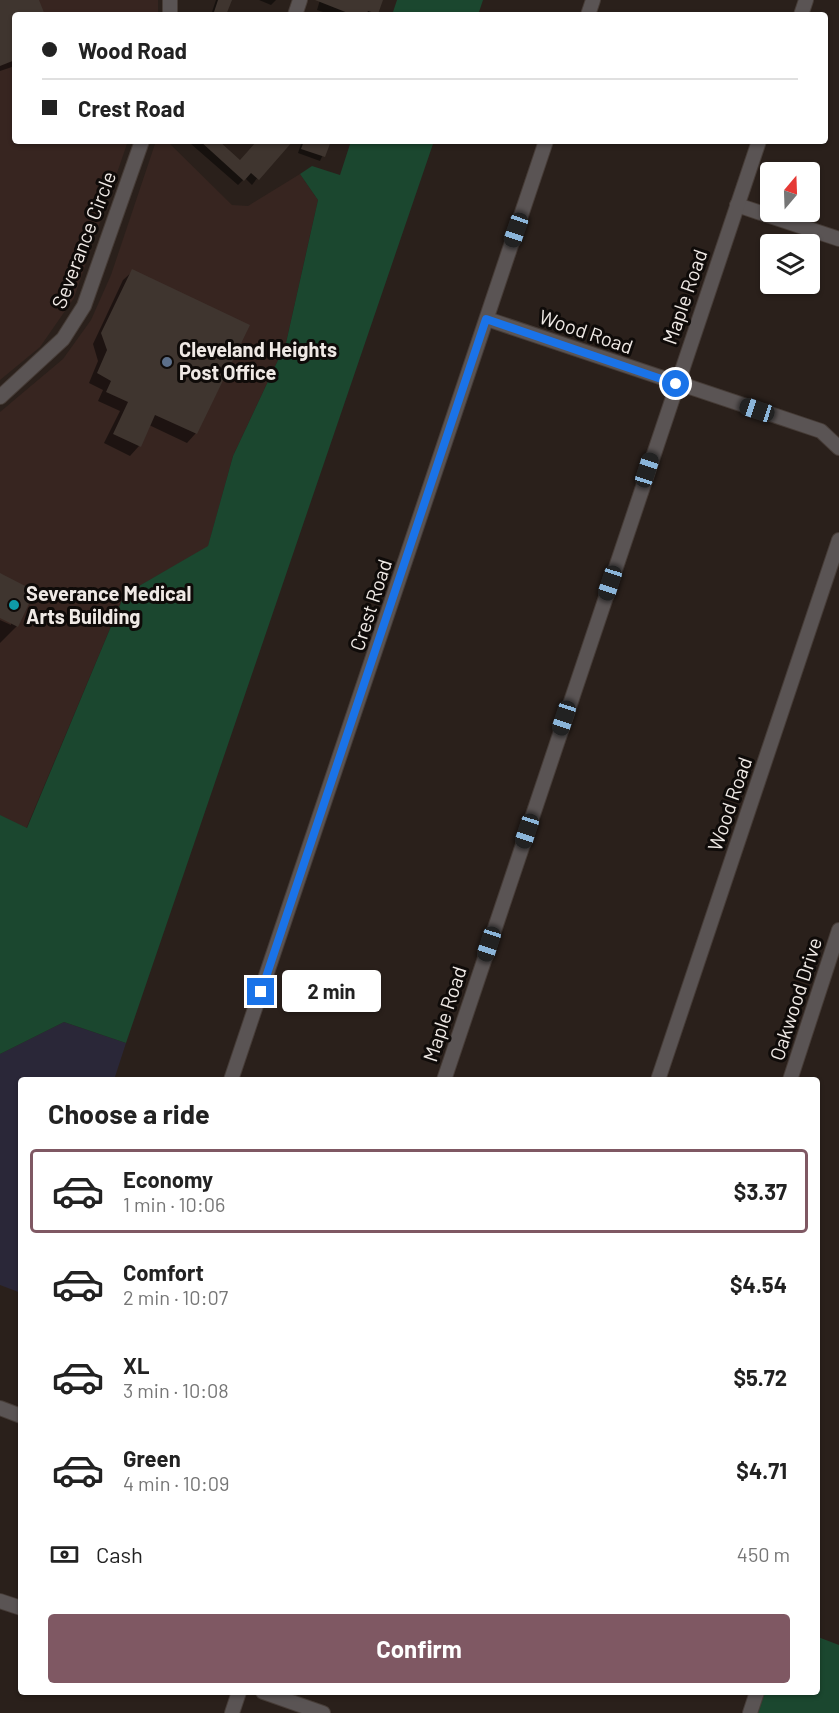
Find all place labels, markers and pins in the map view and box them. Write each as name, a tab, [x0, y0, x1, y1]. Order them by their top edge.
place label: Cleveland Heights Post Office	[179, 337, 337, 384]
marker: Cleveland Heights Post Office	[160, 355, 174, 369]
place label: Severance Medical Arts Building	[26, 581, 191, 628]
marker: Severance Medical Arts Building	[7, 598, 21, 612]

